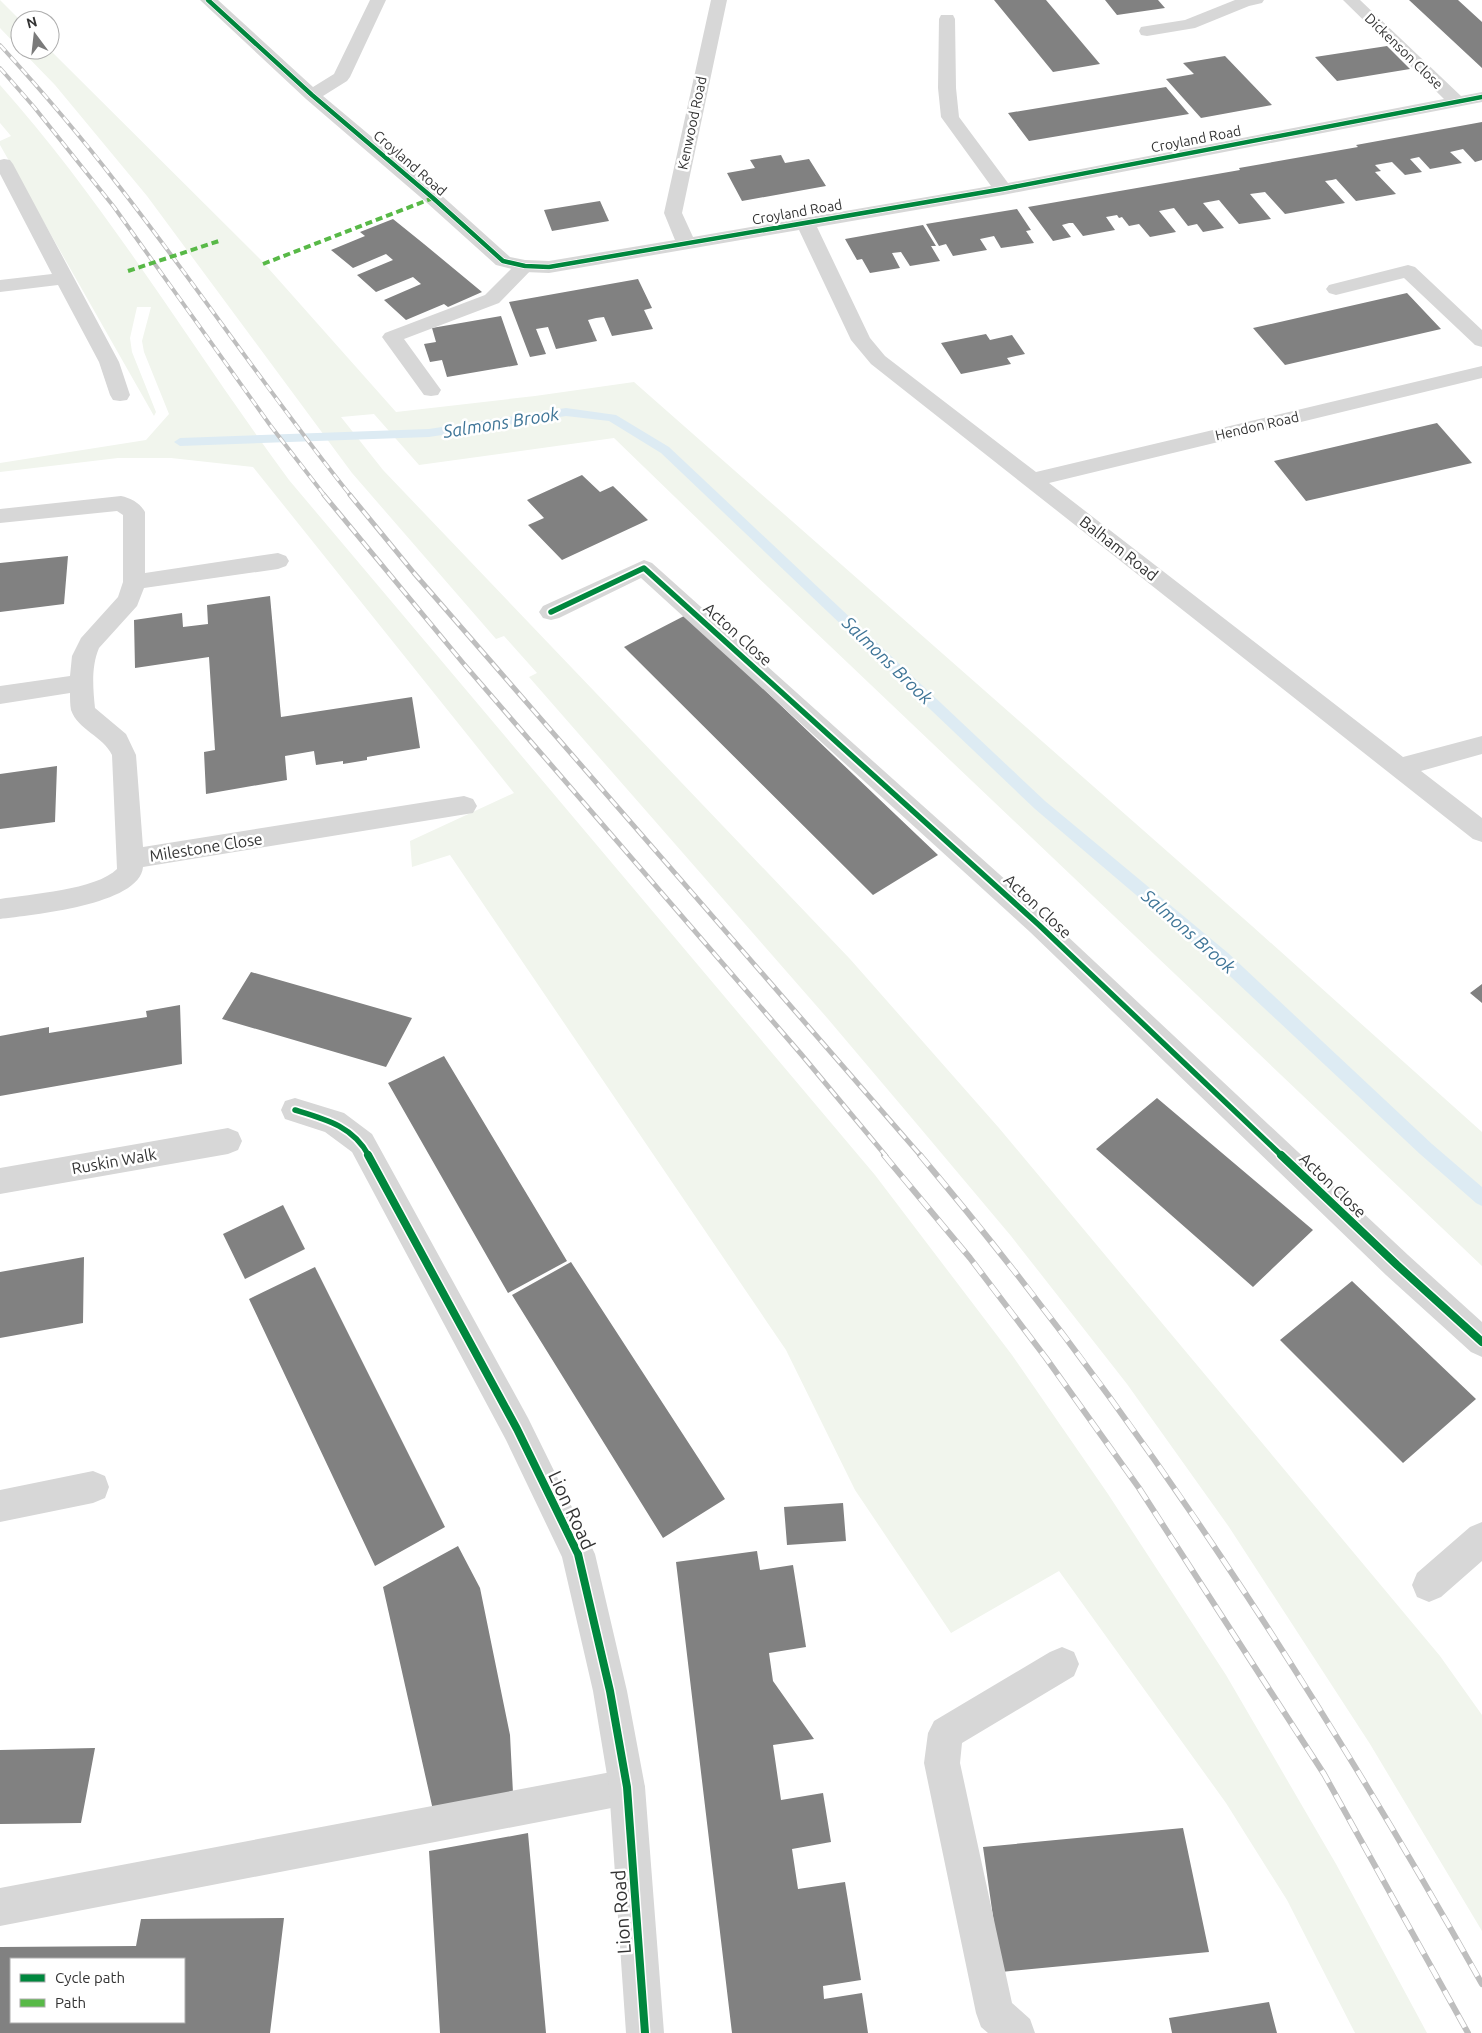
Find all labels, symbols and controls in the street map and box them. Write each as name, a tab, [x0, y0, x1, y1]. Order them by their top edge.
north arrow	[10, 10, 60, 60]
street label: Dickenson Close	[1362, 10, 1446, 92]
text: N	[25, 13, 39, 32]
street label: Kenwood Road	[674, 75, 710, 171]
street label: Croyland Road	[1150, 122, 1242, 156]
street label: Croyland Road	[370, 127, 450, 199]
street label: Croyland Road	[751, 196, 843, 228]
water label: Salmons Brook	[441, 403, 561, 441]
street label: Hendon Road	[1214, 409, 1300, 443]
street label: Balham Road	[1076, 512, 1162, 584]
street label: Acton Close	[700, 599, 776, 669]
water label: Salmons Brook	[838, 611, 938, 708]
street label: Milestone Close	[148, 829, 264, 865]
street label: Acton Close	[1001, 870, 1075, 942]
water label: Salmons Brook	[1137, 884, 1240, 977]
street label: Ruskin Walk	[70, 1145, 158, 1177]
street label: Acton Close	[1296, 1149, 1370, 1221]
street label: Lion Road	[544, 1467, 600, 1553]
street label: Lion Road	[607, 1869, 635, 1955]
legend	[10, 1958, 185, 2023]
text: Cycle path	[55, 1969, 125, 1986]
text: Path	[55, 1994, 86, 2011]

